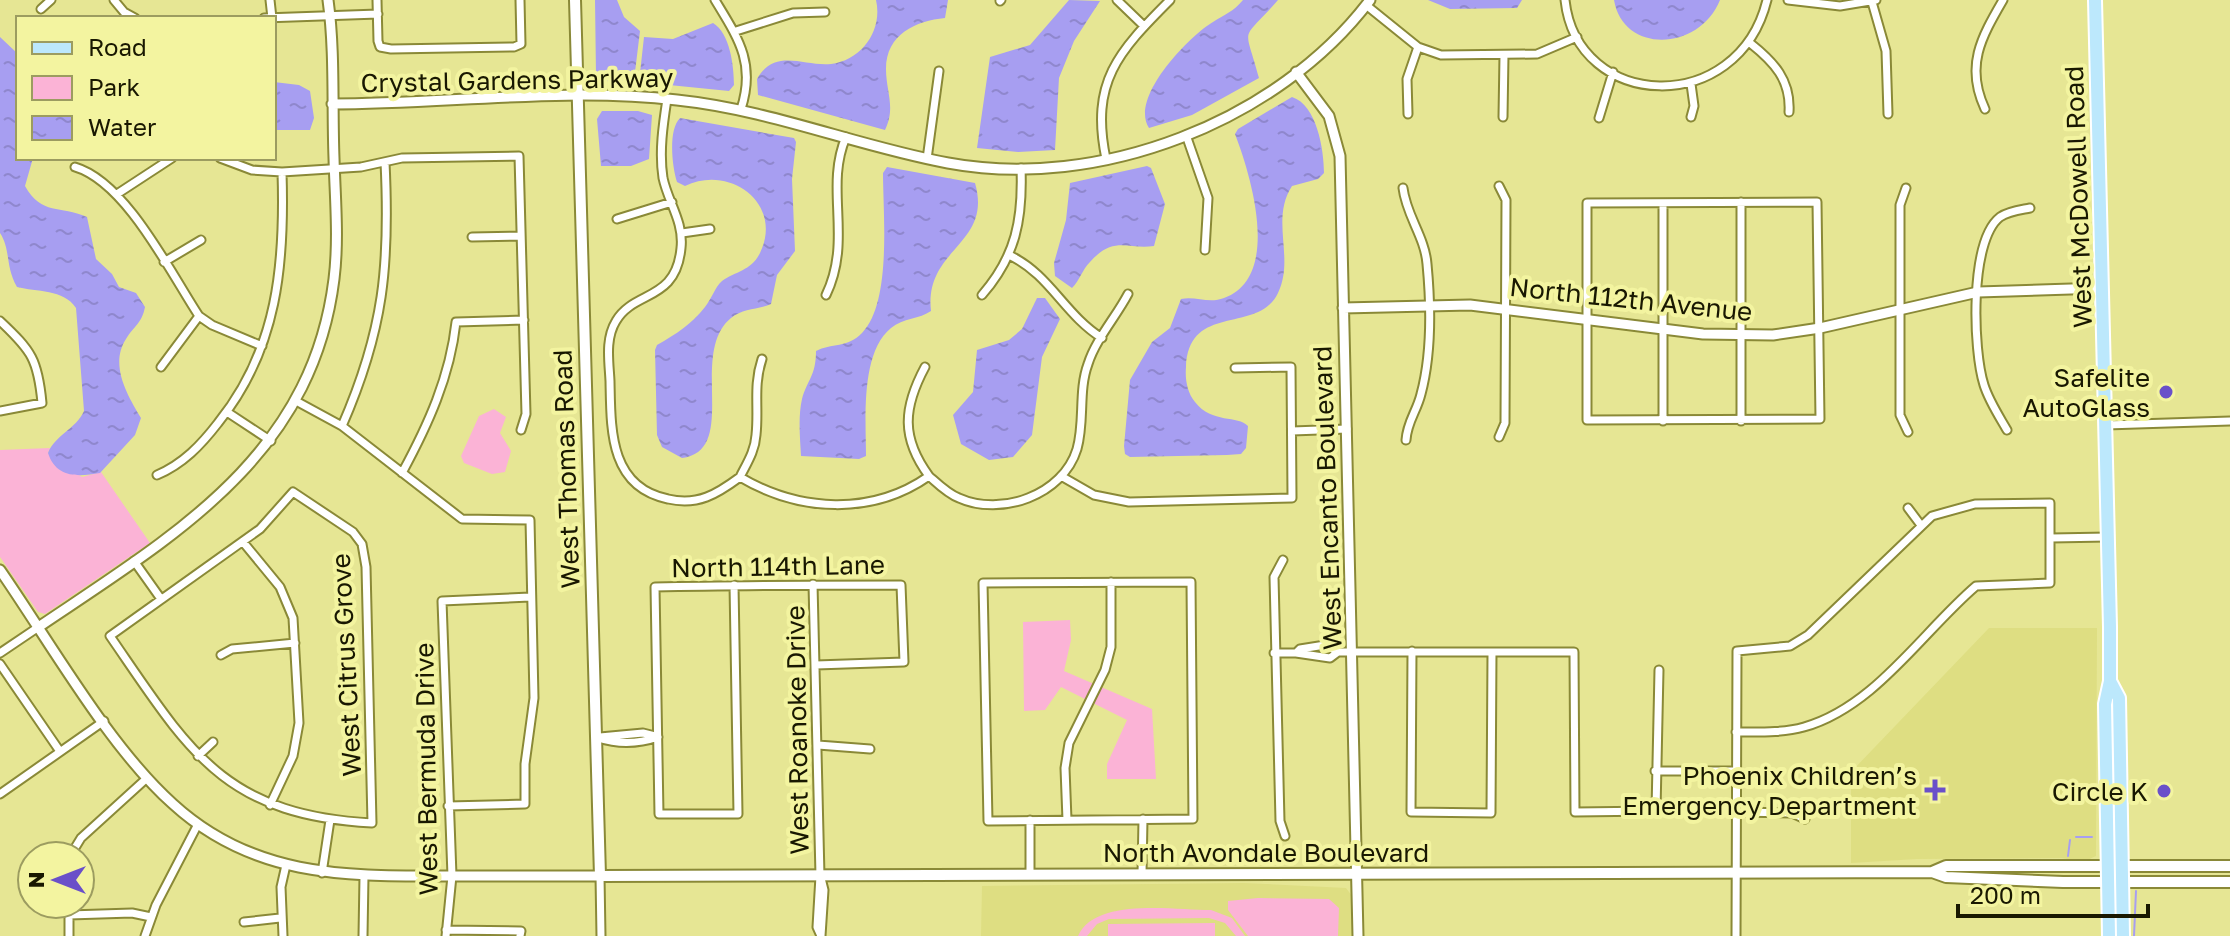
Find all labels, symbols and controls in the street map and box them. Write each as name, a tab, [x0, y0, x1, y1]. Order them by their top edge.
legend	[16, 16, 276, 160]
text: Road	[88, 32, 147, 61]
street label: Crystal Gardens Parkway	[360, 62, 674, 98]
street label: West McDowell Road	[2058, 65, 2098, 329]
text: Park	[88, 72, 140, 101]
text: Water	[88, 112, 156, 141]
street label: North 112th Avenue	[1508, 271, 1754, 327]
street label: West Encanto Boulevard	[1306, 345, 1348, 651]
street label: West Thomas Road	[546, 349, 586, 589]
place label: Safelite AutoGlass	[2022, 362, 2150, 423]
marker: Safelite AutoGlass	[2157, 383, 2175, 401]
street label: North 114th Lane	[671, 549, 885, 583]
street label: West Citrus Grove	[325, 553, 367, 777]
street label: West Roanoke Drive	[779, 605, 815, 855]
street label: West Bermuda Drive	[408, 642, 444, 896]
place label: Phoenix Children’s Emergency Department	[1622, 760, 1917, 821]
place label: Circle K	[2052, 776, 2148, 807]
marker: Phoenix Children’s Emergency Department	[1924, 779, 1946, 801]
marker: Circle K	[2155, 782, 2173, 800]
street label: North Avondale Boulevard	[1103, 837, 1429, 868]
north arrow	[16, 840, 96, 920]
scale bar	[1958, 868, 2148, 918]
text: N	[22, 872, 49, 888]
text: 200 m	[1970, 880, 2041, 909]

